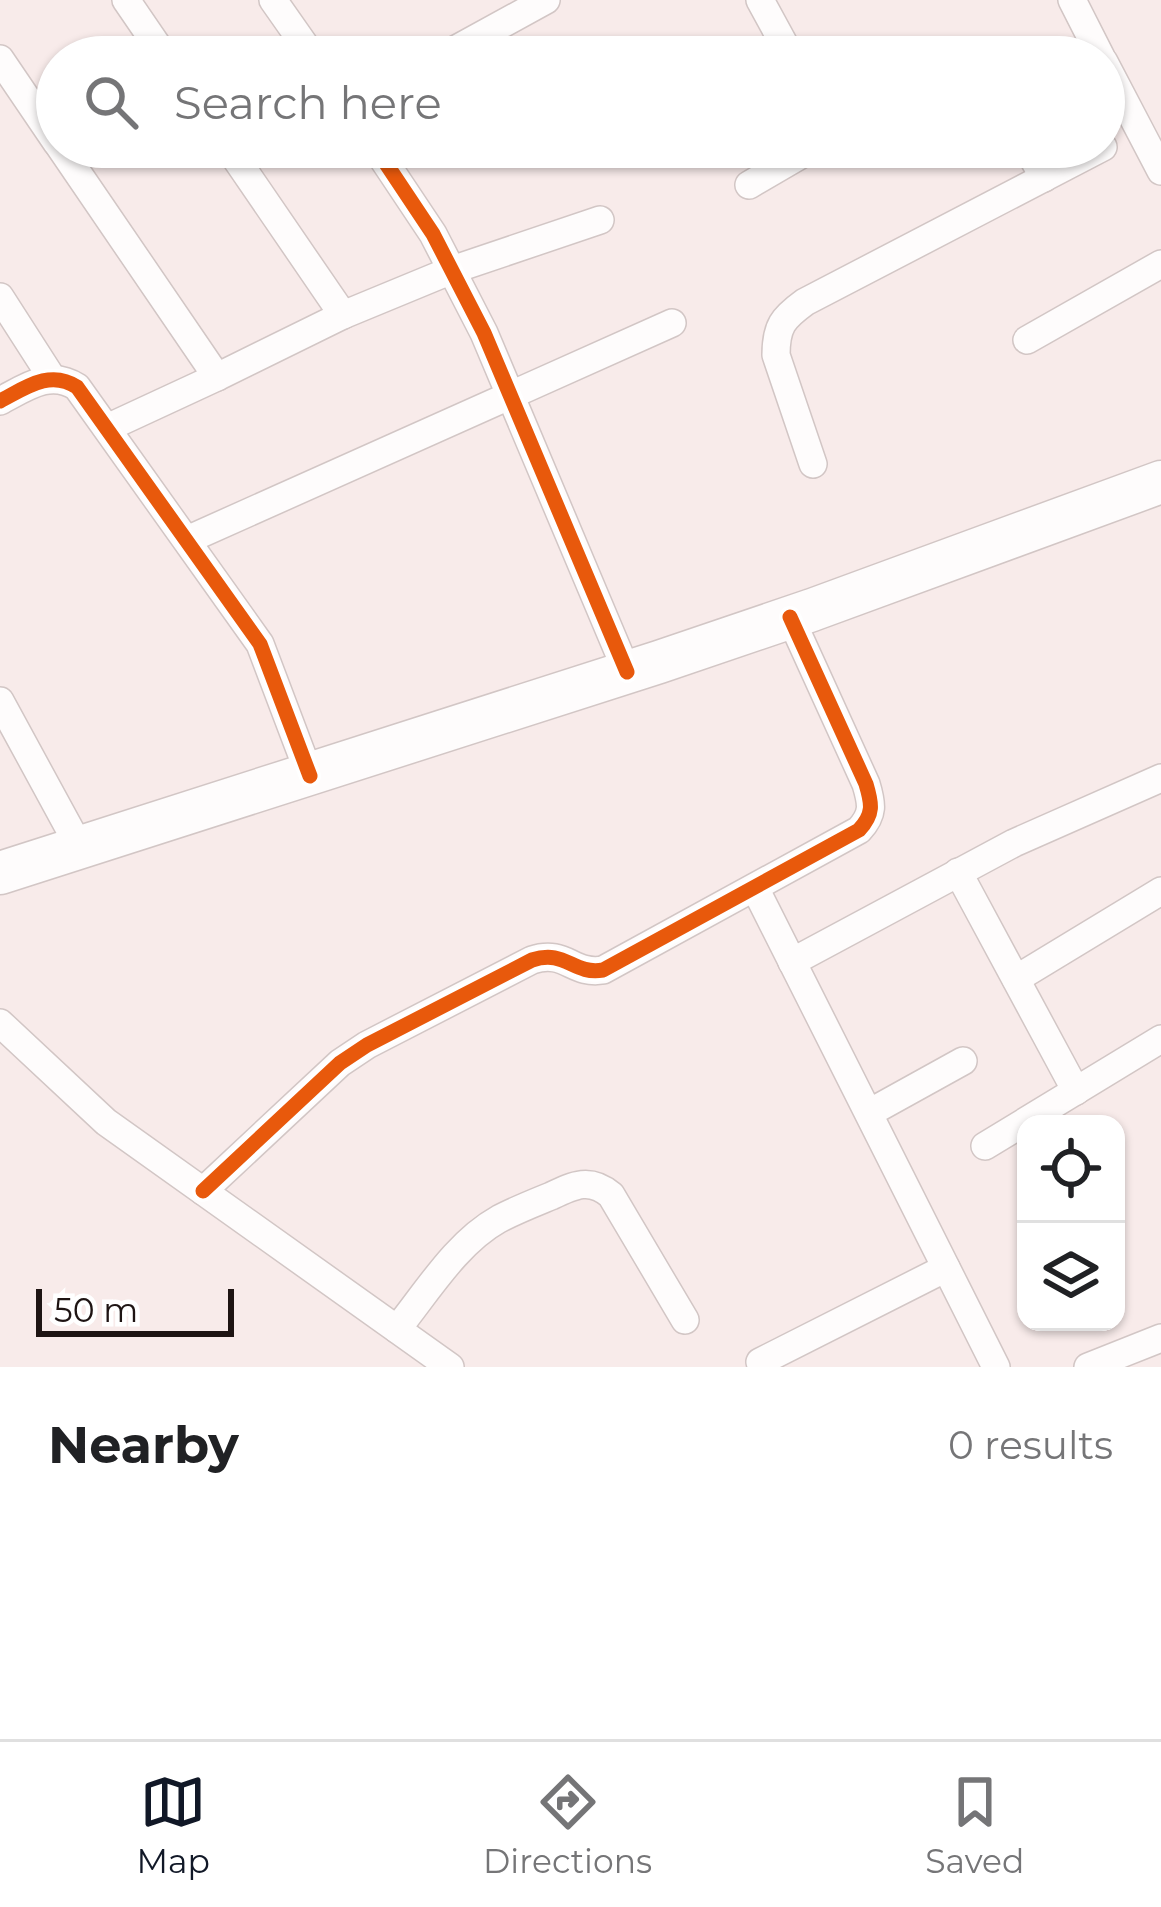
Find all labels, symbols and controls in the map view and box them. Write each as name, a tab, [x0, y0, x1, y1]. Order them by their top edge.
search box	[36, 36, 1125, 168]
icon: search	[78, 69, 144, 135]
text: Search here	[174, 75, 442, 130]
map controls	[1017, 1115, 1125, 1331]
button: locate	[1017, 1115, 1125, 1223]
button: layers	[1017, 1223, 1125, 1331]
scale bar	[36, 1283, 234, 1336]
text: 50 m	[54, 1290, 138, 1330]
text: Nearby	[48, 1414, 239, 1476]
text: 0 results	[948, 1421, 1113, 1469]
tab: Map	[137, 1769, 210, 1881]
tab: Directions	[483, 1769, 652, 1881]
tab: Saved	[925, 1769, 1024, 1881]

